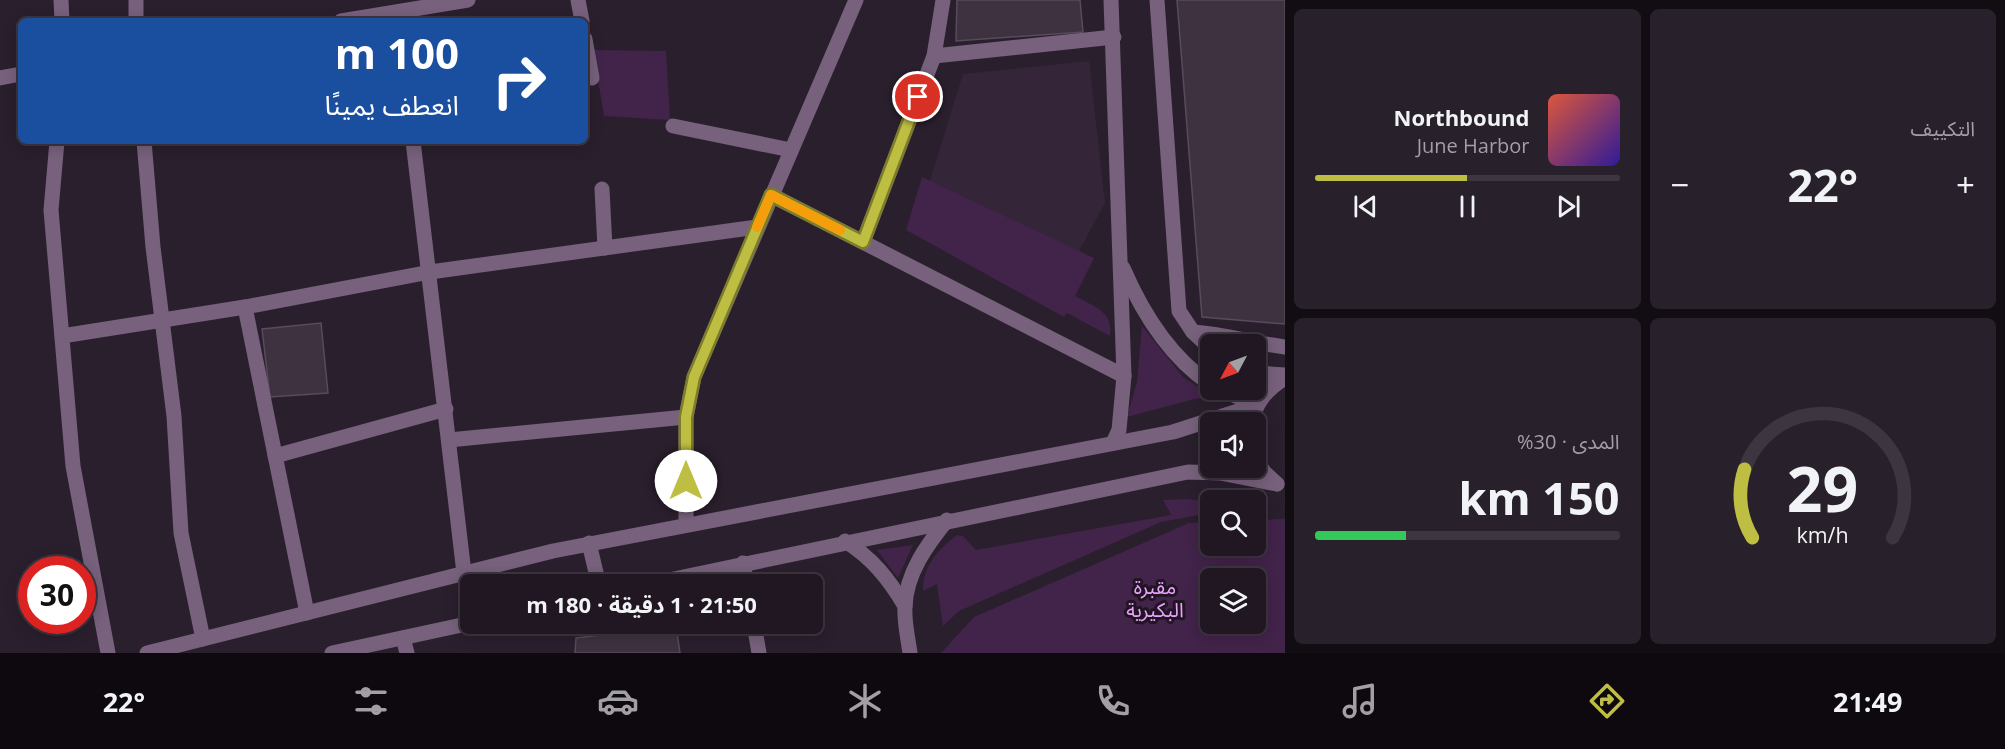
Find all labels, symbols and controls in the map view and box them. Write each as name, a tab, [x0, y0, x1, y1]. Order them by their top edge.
text: 100 m	[335, 24, 459, 81]
icon: right	[480, 42, 558, 120]
pin	[892, 71, 943, 122]
icon: arrive	[901, 80, 934, 113]
text: انعطف يمينًا	[325, 86, 459, 123]
text: Northbound	[1394, 102, 1530, 132]
text: التكييف	[1911, 115, 1975, 142]
text: June Harbor	[1417, 132, 1530, 159]
text: 22°	[1787, 154, 1858, 215]
text: −	[1671, 162, 1689, 207]
text: +	[1956, 162, 1975, 207]
icon: previous	[1349, 190, 1382, 223]
icon: pause	[1451, 190, 1484, 223]
icon: next	[1552, 190, 1585, 223]
north arrow	[1200, 334, 1266, 400]
map controls	[1200, 334, 1266, 634]
button: sound	[1200, 412, 1266, 478]
text: المدى · 30%	[1517, 428, 1620, 455]
text: 29	[1787, 445, 1858, 530]
position arrow	[654, 449, 718, 513]
text: 150 km	[1459, 467, 1620, 528]
button: search	[1200, 490, 1266, 556]
text: km/h	[1797, 520, 1849, 549]
speed limit sign: 30	[18, 556, 96, 634]
button: layers	[1200, 568, 1266, 634]
park label: مقبرة البكيرية	[1126, 573, 1184, 623]
text: 21:50 · 1 دقيقة · 180 m	[526, 589, 757, 619]
icon: filters	[350, 680, 392, 722]
icon: car	[597, 680, 639, 722]
icon: climate	[844, 680, 886, 722]
icon: phone	[1092, 680, 1134, 722]
icon: music	[1339, 680, 1381, 722]
icon: directions	[1586, 680, 1628, 722]
text: 22°	[103, 683, 145, 720]
text: 21:49	[1833, 683, 1902, 720]

